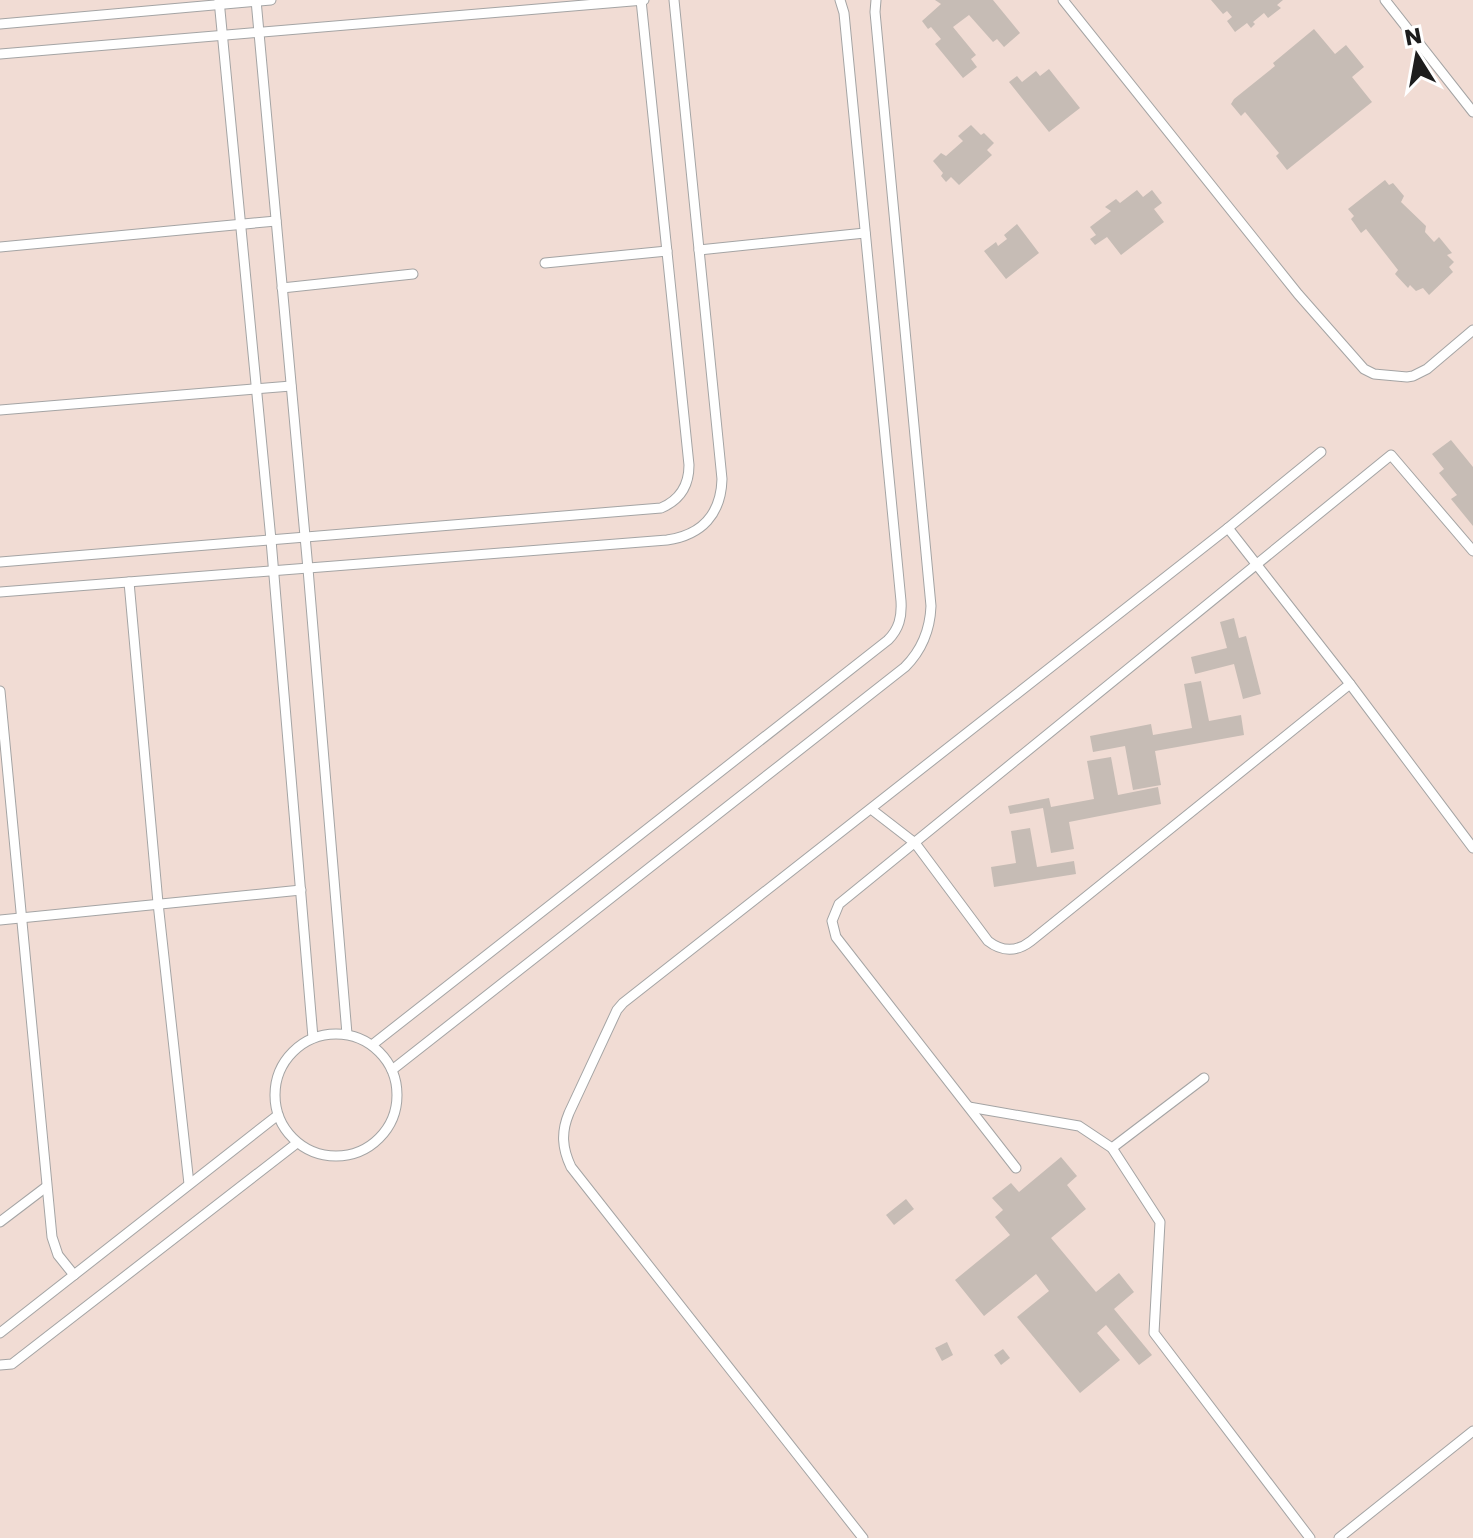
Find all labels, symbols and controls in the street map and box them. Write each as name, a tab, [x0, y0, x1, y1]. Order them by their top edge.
north arrow	[1377, 16, 1457, 96]
text: N	[1402, 20, 1424, 54]

